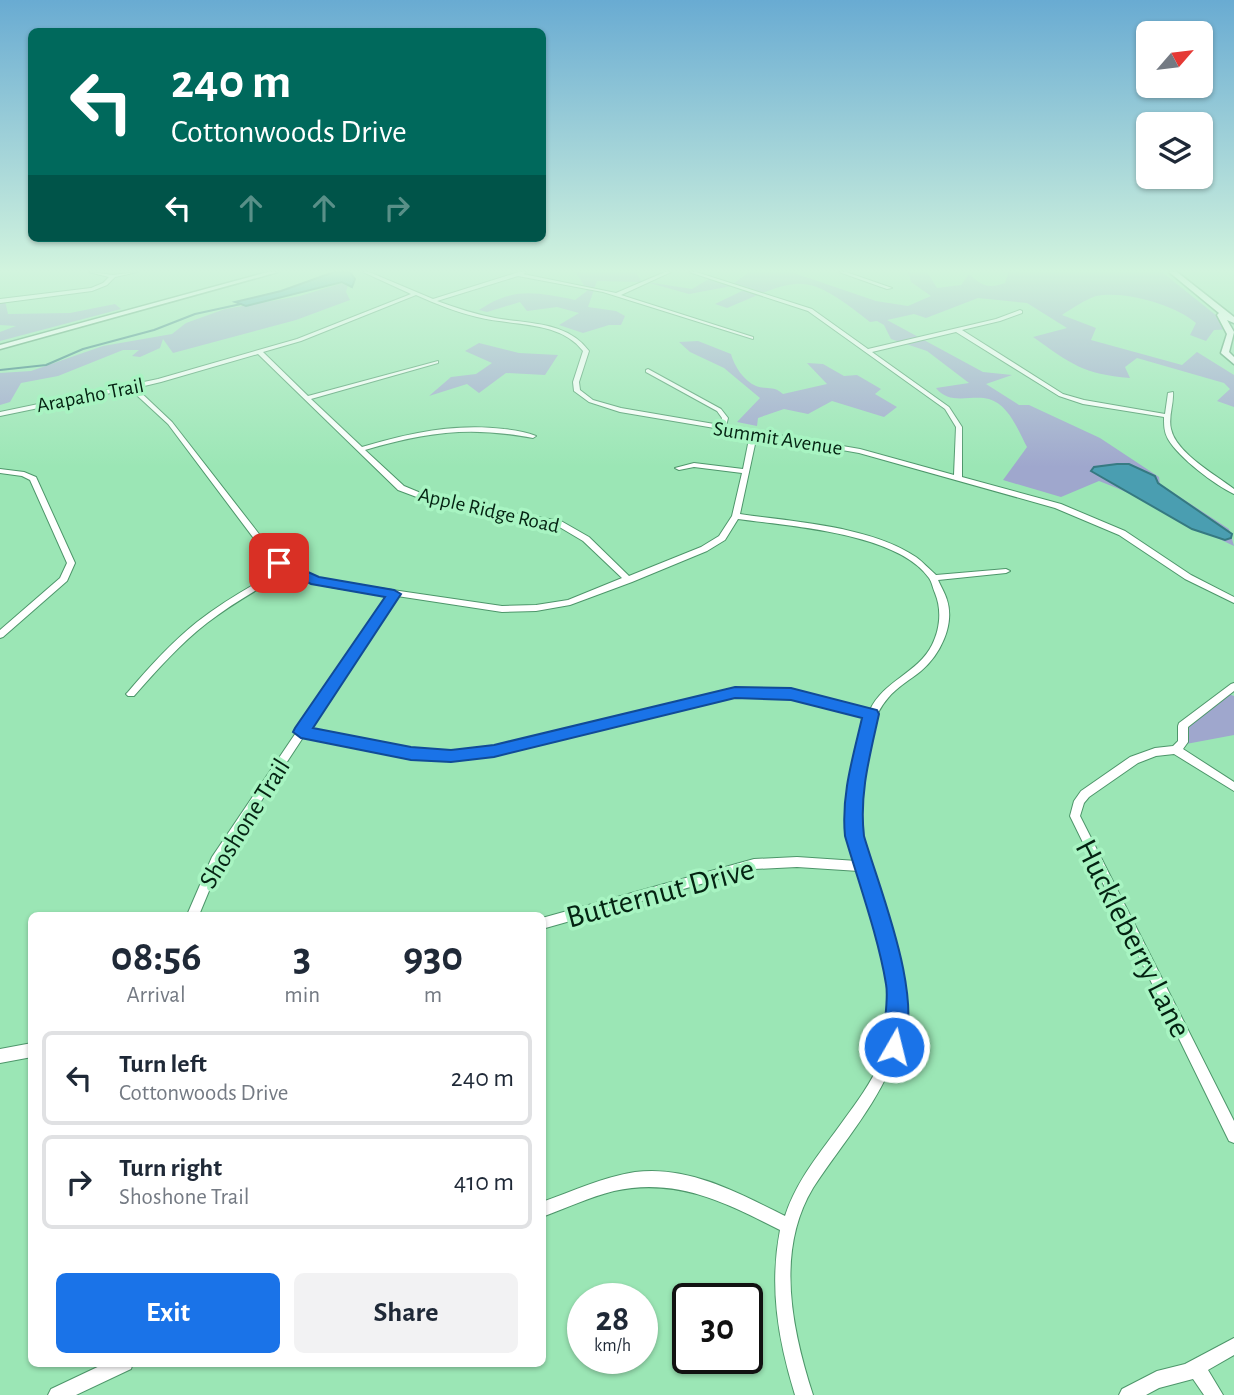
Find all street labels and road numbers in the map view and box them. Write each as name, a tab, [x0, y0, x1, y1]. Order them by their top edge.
street label: Arapaho Trail	[35, 375, 145, 416]
street label: Summit Avenue	[712, 418, 844, 459]
street label: Apple Ridge Road	[416, 484, 562, 537]
street label: Shoshone Trail	[195, 754, 295, 893]
street label: Huckleberry Lane	[1069, 834, 1197, 1043]
street label: Butternut Drive	[563, 852, 758, 933]

